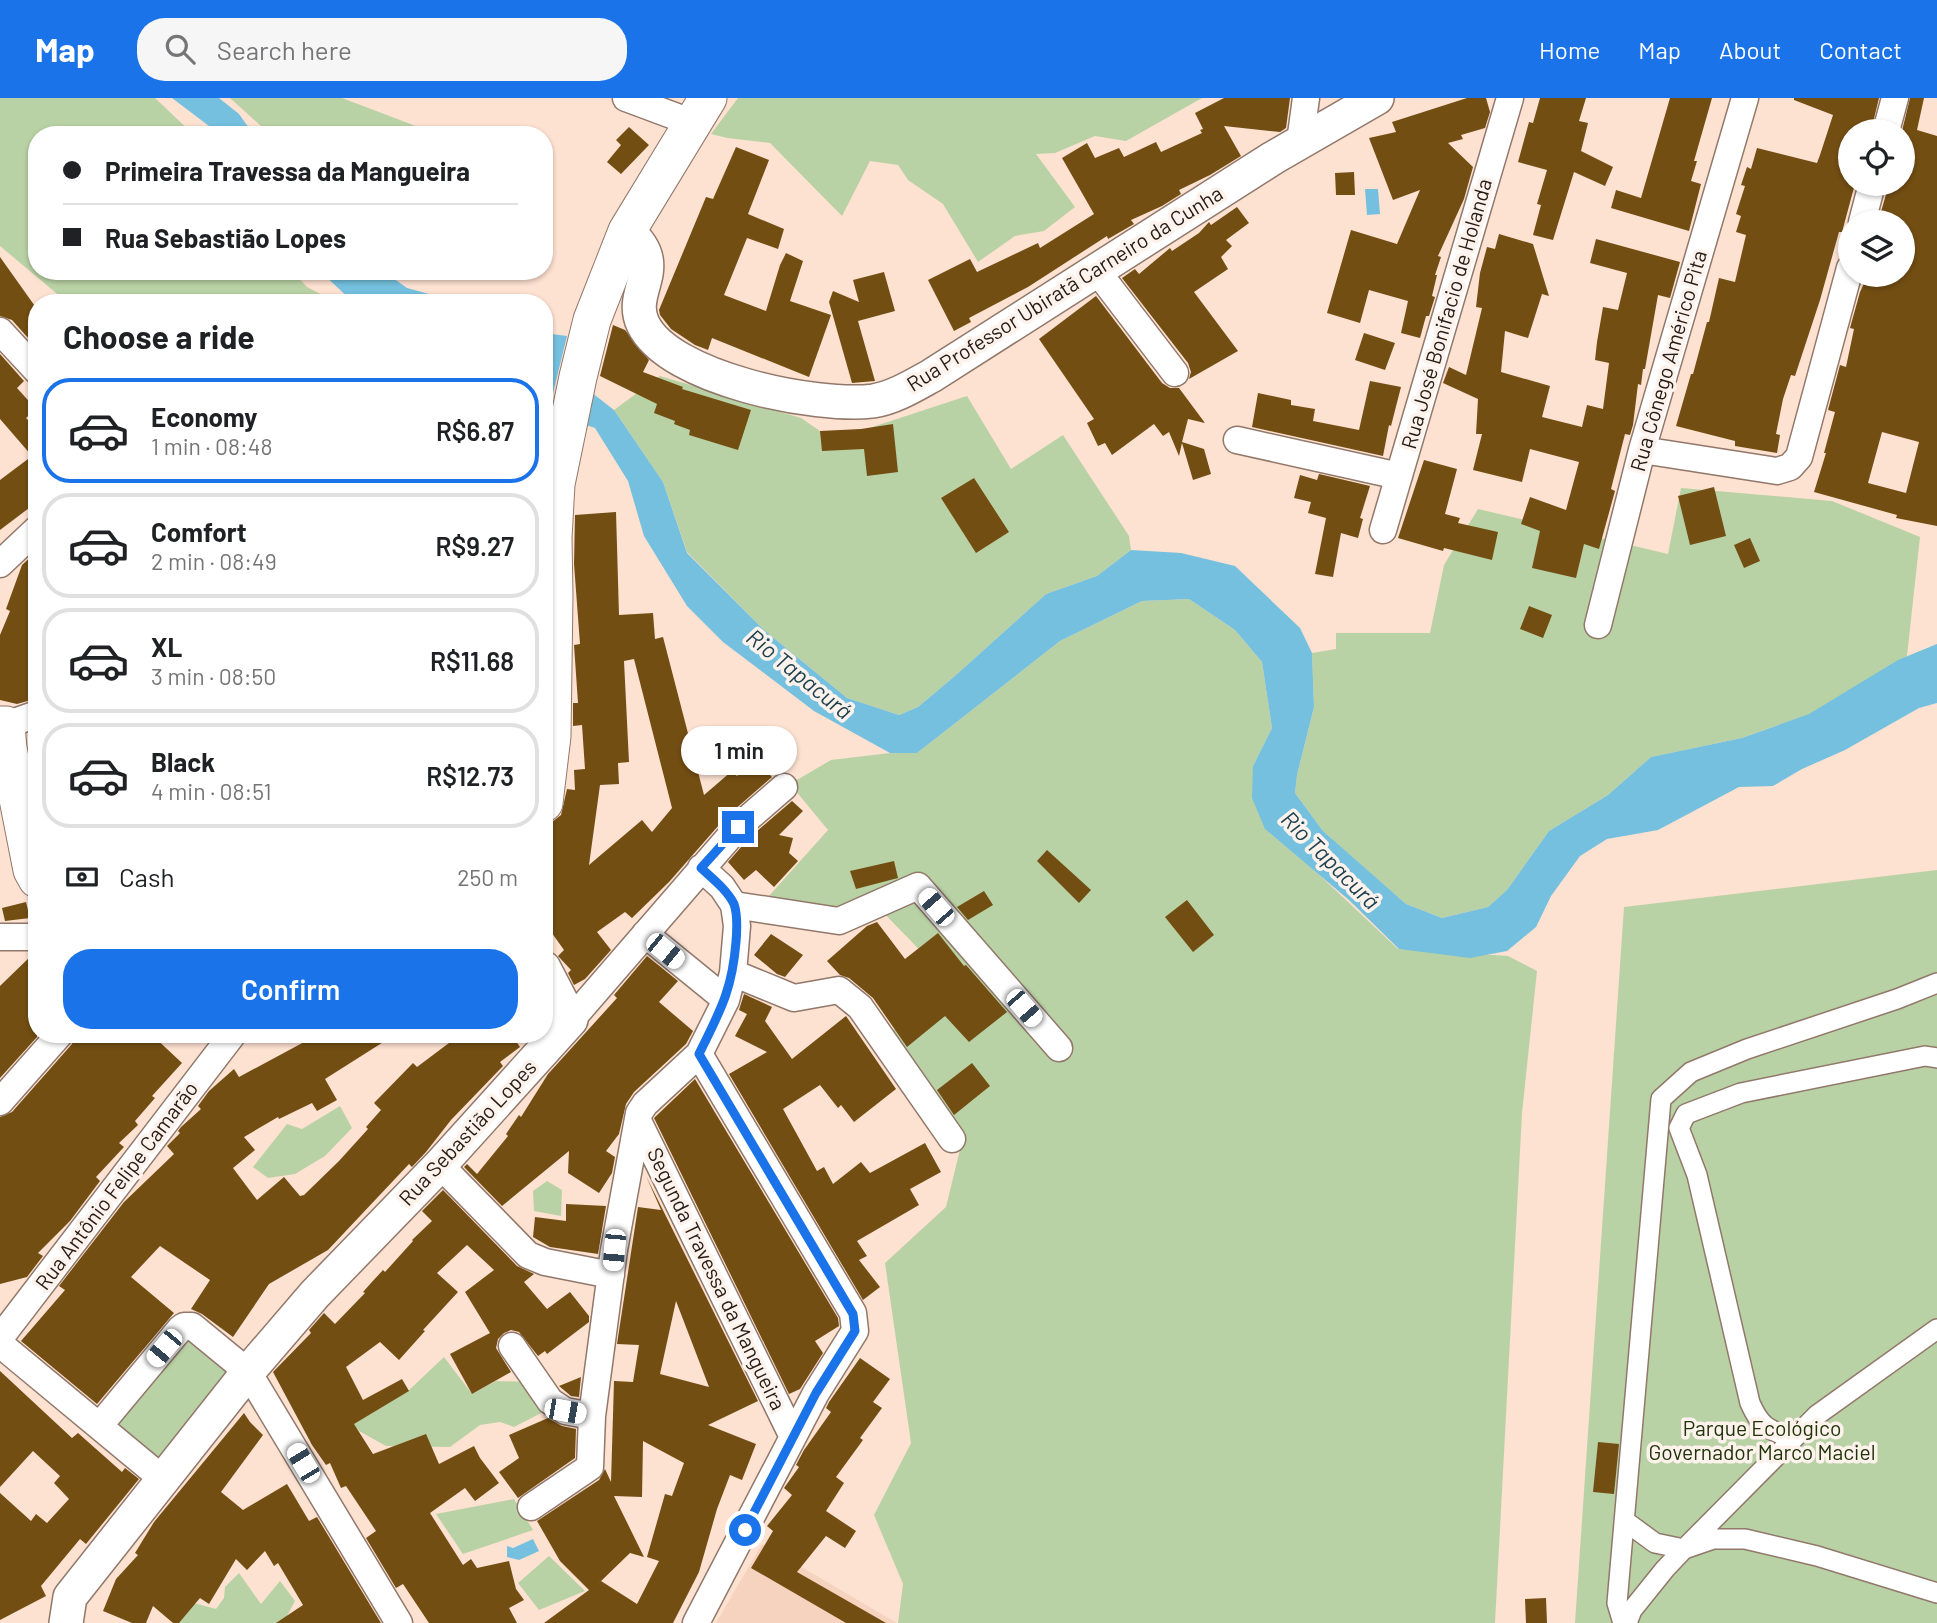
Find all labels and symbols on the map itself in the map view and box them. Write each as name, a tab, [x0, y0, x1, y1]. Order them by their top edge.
street label: Rua José Bonifacio de Holanda	[1395, 176, 1496, 452]
street label: Rua Professor Ubiratã Carneiro da Cunha	[902, 180, 1227, 396]
street label: Rua Cônego Américo Pita	[1624, 247, 1711, 474]
water label: Rio Tapacurá	[741, 622, 858, 724]
callout: 1 min	[680, 726, 796, 774]
water label: Rio Tapacurá	[1276, 804, 1386, 915]
route end	[722, 811, 754, 843]
car	[915, 884, 958, 930]
car	[643, 930, 688, 972]
car	[1003, 985, 1046, 1031]
street label: Rua Sebastião Lopes	[393, 1054, 541, 1210]
street label: Rua Antônio Felipe Camarão	[29, 1076, 202, 1294]
street label: Segunda Travessa da Mangueira	[643, 1143, 792, 1414]
car	[602, 1228, 627, 1272]
car	[143, 1325, 186, 1371]
car	[543, 1397, 588, 1425]
park label: Parque Ecológico Governador Marco Maciel	[1649, 1415, 1875, 1464]
car	[284, 1440, 323, 1486]
route start	[729, 1514, 761, 1546]

